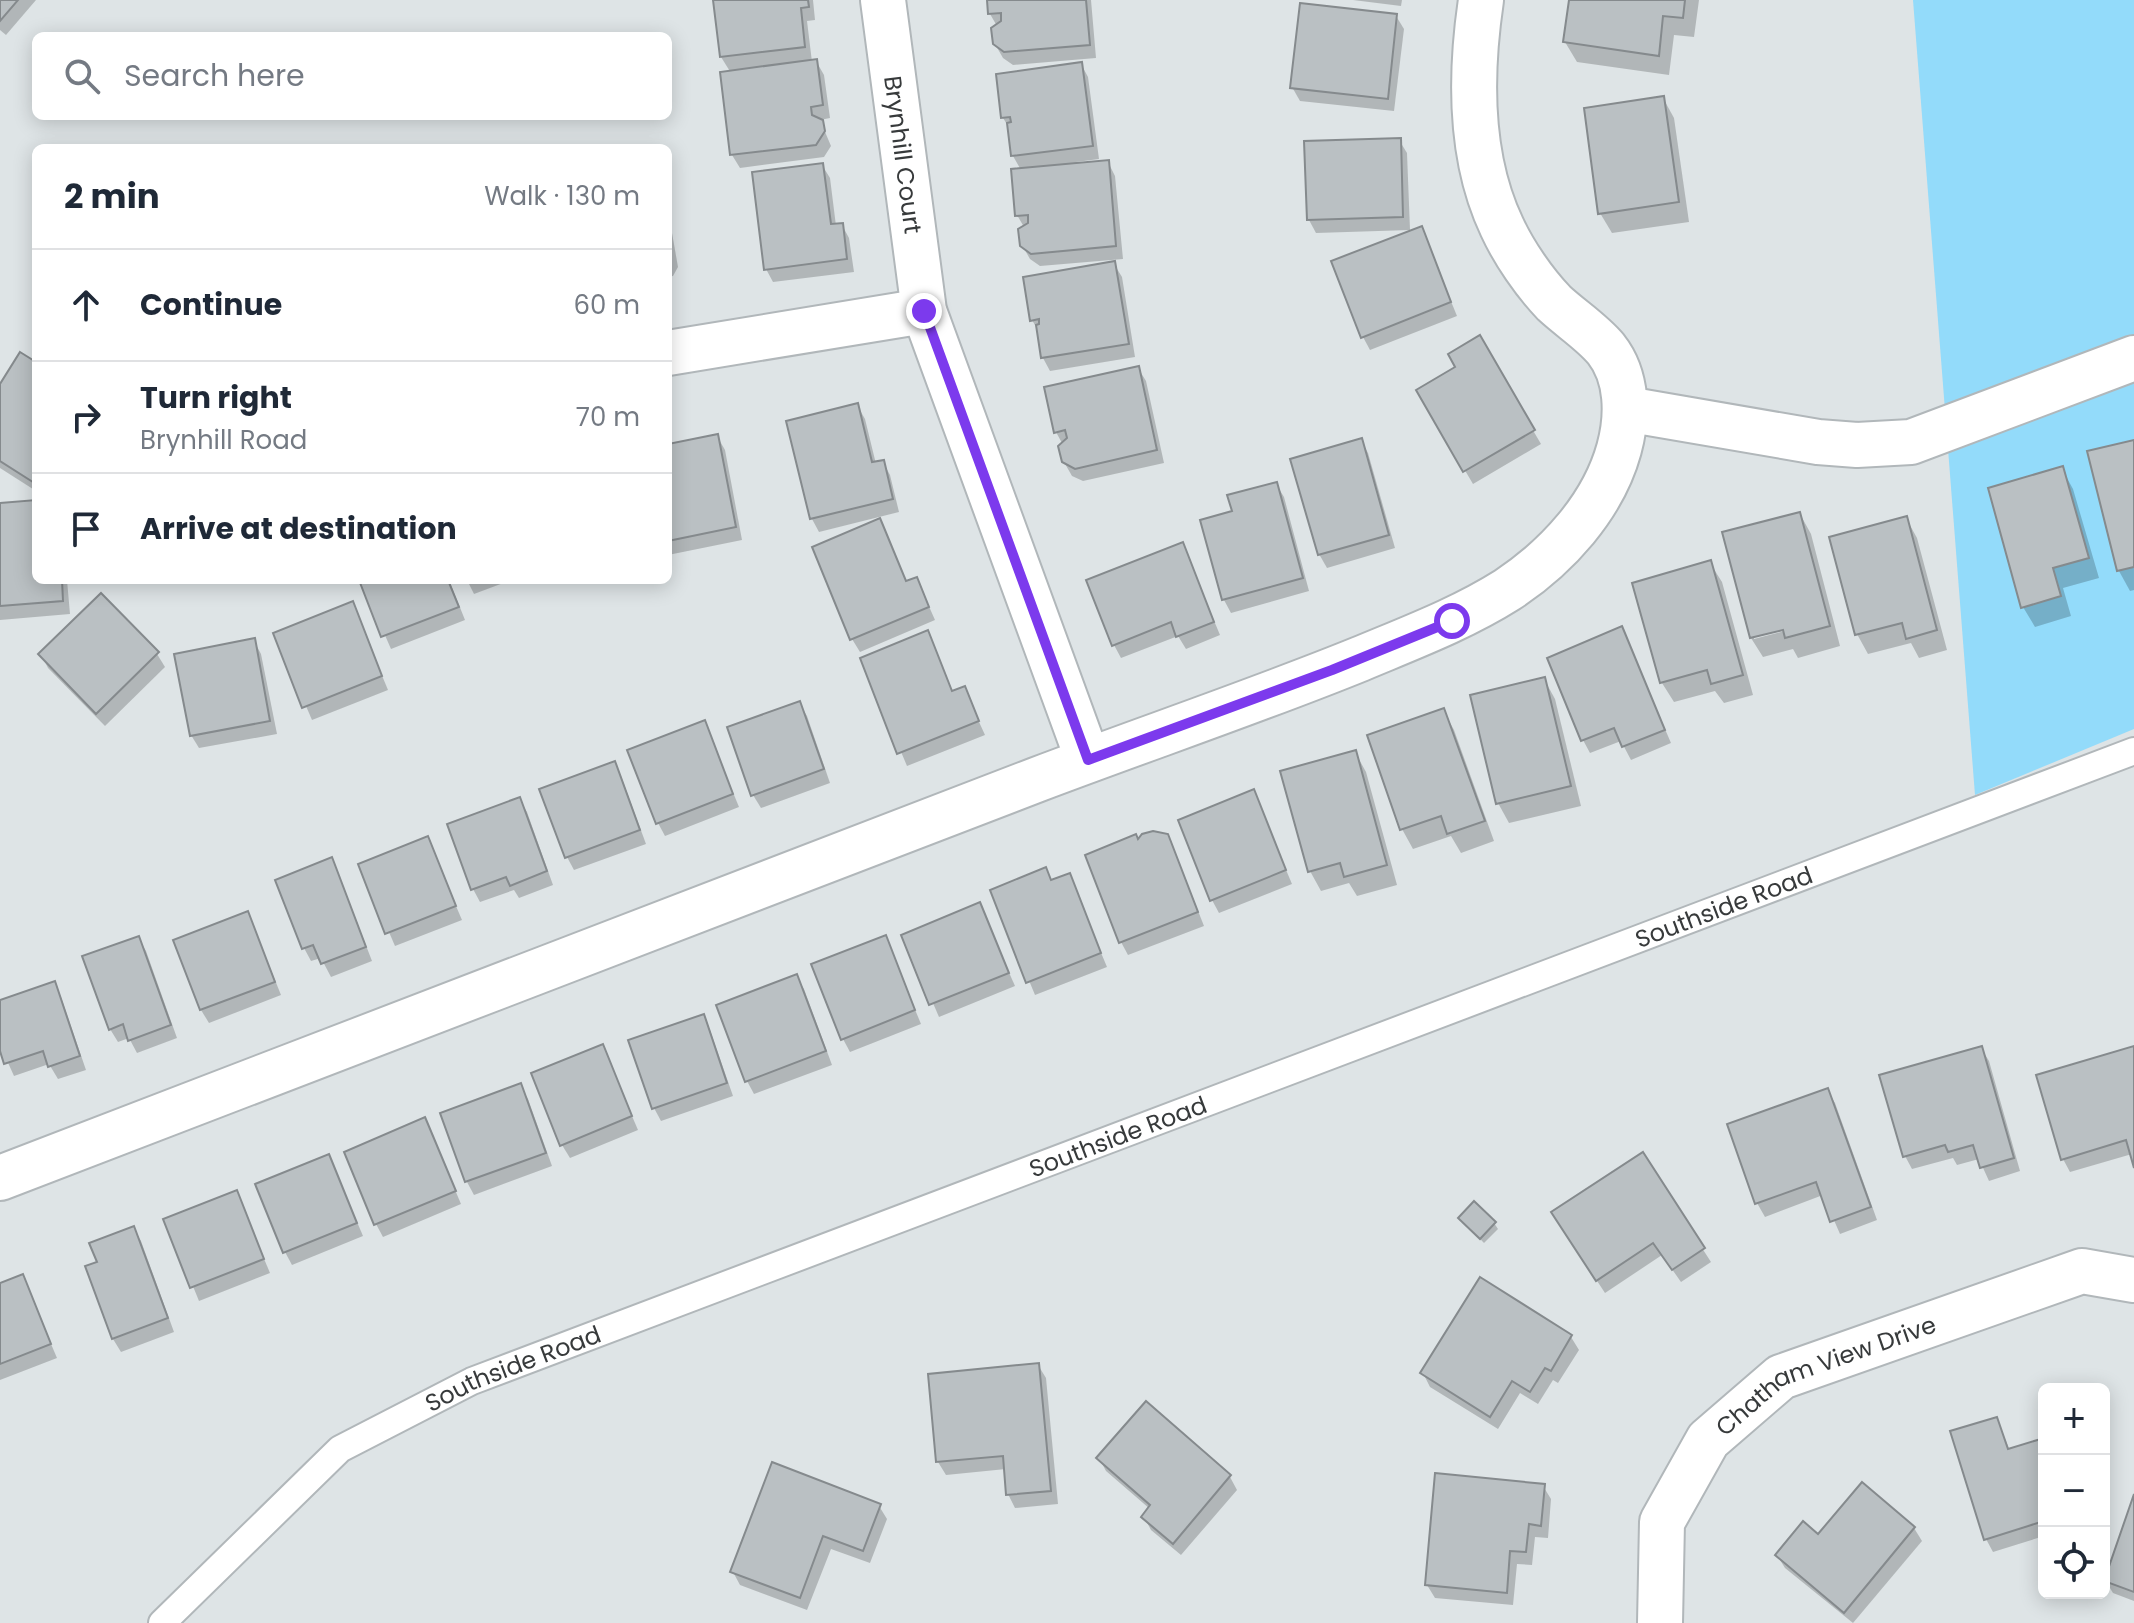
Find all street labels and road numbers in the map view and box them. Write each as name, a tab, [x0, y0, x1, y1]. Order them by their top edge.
street label: Brynhill Court	[877, 74, 930, 236]
street label: Southside Road	[1630, 858, 1817, 955]
street label: Southside Road	[1024, 1088, 1211, 1185]
street label: Chatham View Drive	[1708, 1307, 1940, 1443]
street label: Southside Road	[419, 1317, 605, 1419]

